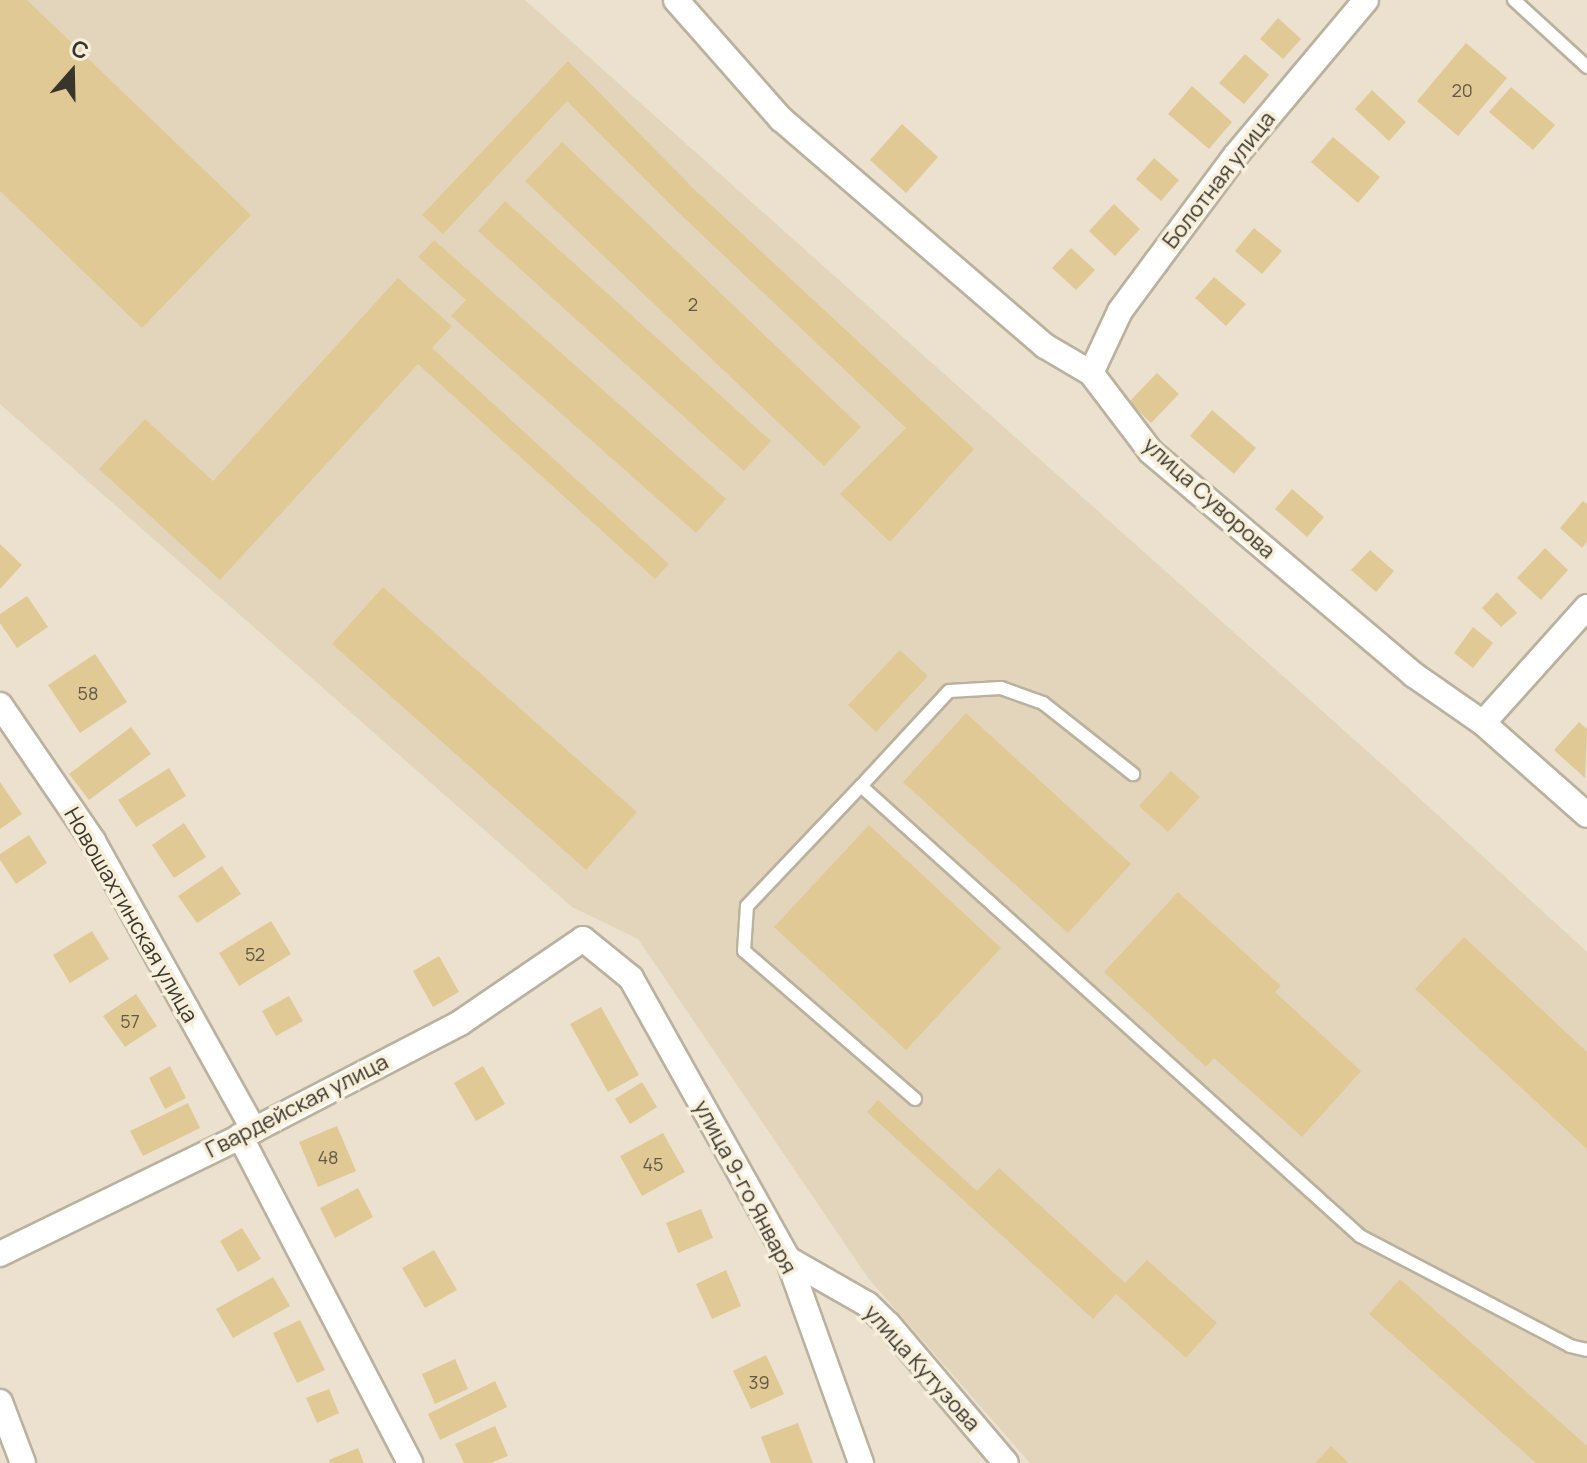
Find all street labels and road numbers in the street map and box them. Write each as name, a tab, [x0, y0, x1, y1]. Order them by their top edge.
street label: Болотная улица	[1157, 106, 1281, 254]
street label: улица Суворова	[1137, 432, 1281, 564]
street label: Новошахтинская улица	[59, 803, 203, 1027]
street label: Гвардейская улица	[201, 1049, 393, 1163]
street label: улица 9-го Января	[688, 1096, 802, 1278]
street label: улица Кутузова	[858, 1299, 986, 1437]

